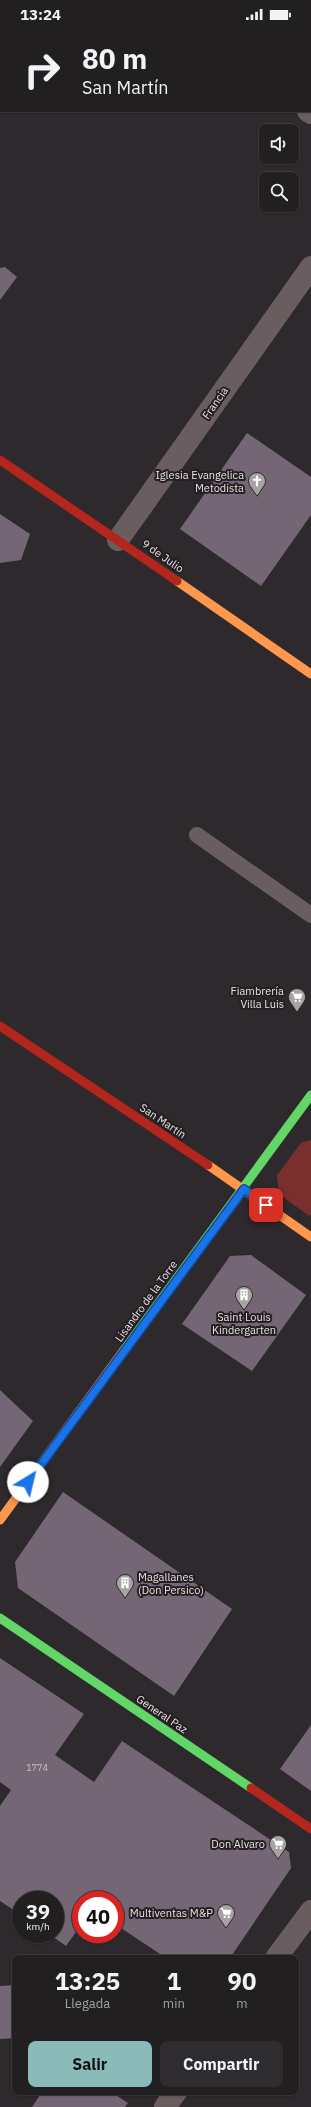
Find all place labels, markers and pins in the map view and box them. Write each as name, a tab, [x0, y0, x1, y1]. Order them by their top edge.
place label: Iglesia Evangelica Metodista	[155, 468, 244, 495]
church icon: Iglesia Evangelica Metodista	[247, 471, 267, 496]
place label: Fiambrería Villa Luis	[231, 984, 284, 1011]
supermarket icon: Fiambrería Villa Luis	[287, 987, 307, 1012]
pin	[249, 1188, 283, 1222]
building icon: Saint Louis Kindergarten	[234, 1285, 254, 1310]
place label: Saint Louis Kindergarten	[212, 1310, 276, 1337]
place label: Magallanes (Don Persico)	[138, 1570, 204, 1597]
building icon: Magallanes (Don Persico)	[115, 1573, 135, 1598]
supermarket icon: Don Alvaro	[268, 1834, 288, 1859]
place label: Don Alvaro	[211, 1837, 265, 1851]
supermarket icon: Multiventas M&P	[216, 1903, 236, 1928]
place label: Multiventas M&P	[130, 1906, 213, 1920]

